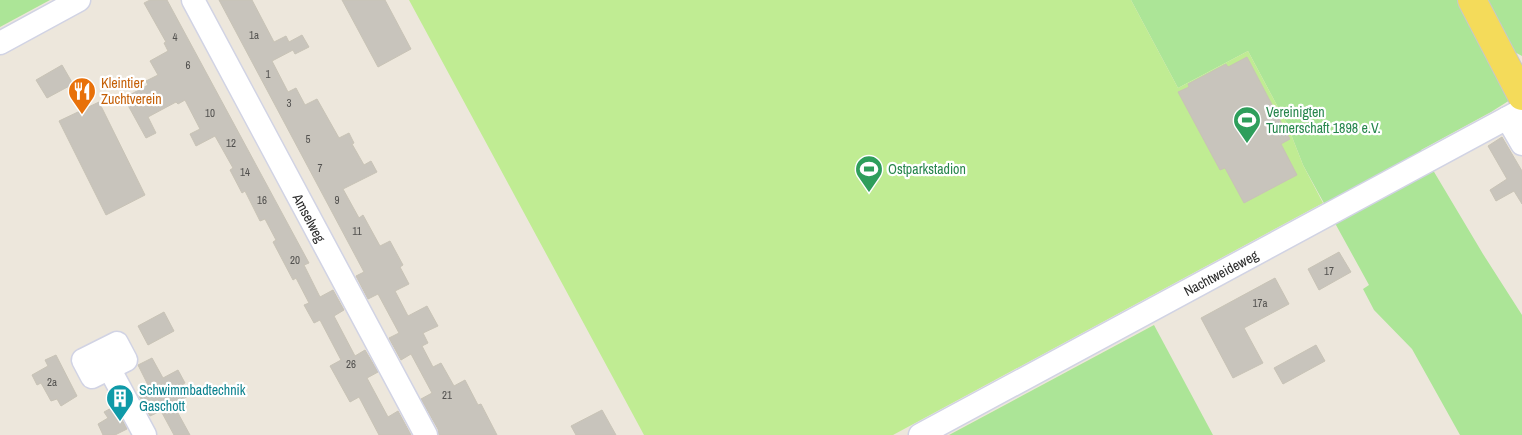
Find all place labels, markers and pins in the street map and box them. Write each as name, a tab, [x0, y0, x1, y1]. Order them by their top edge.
place label: Kleintier Zuchtverein	[101, 74, 162, 108]
restaurant icon: Kleintier Zuchtverein	[67, 76, 97, 115]
place label: Vereinigten Turnerschaft 1898 e.V.	[1266, 103, 1381, 137]
sports icon: Vereinigten Turnerschaft 1898 e.V.	[1232, 105, 1262, 144]
sports icon: Ostparkstadion	[854, 154, 884, 193]
place label: Ostparkstadion	[888, 160, 966, 178]
place label: Schwimmbadtechnik Gaschott	[139, 381, 246, 415]
building icon: Schwimmbadtechnik Gaschott	[105, 383, 135, 422]

